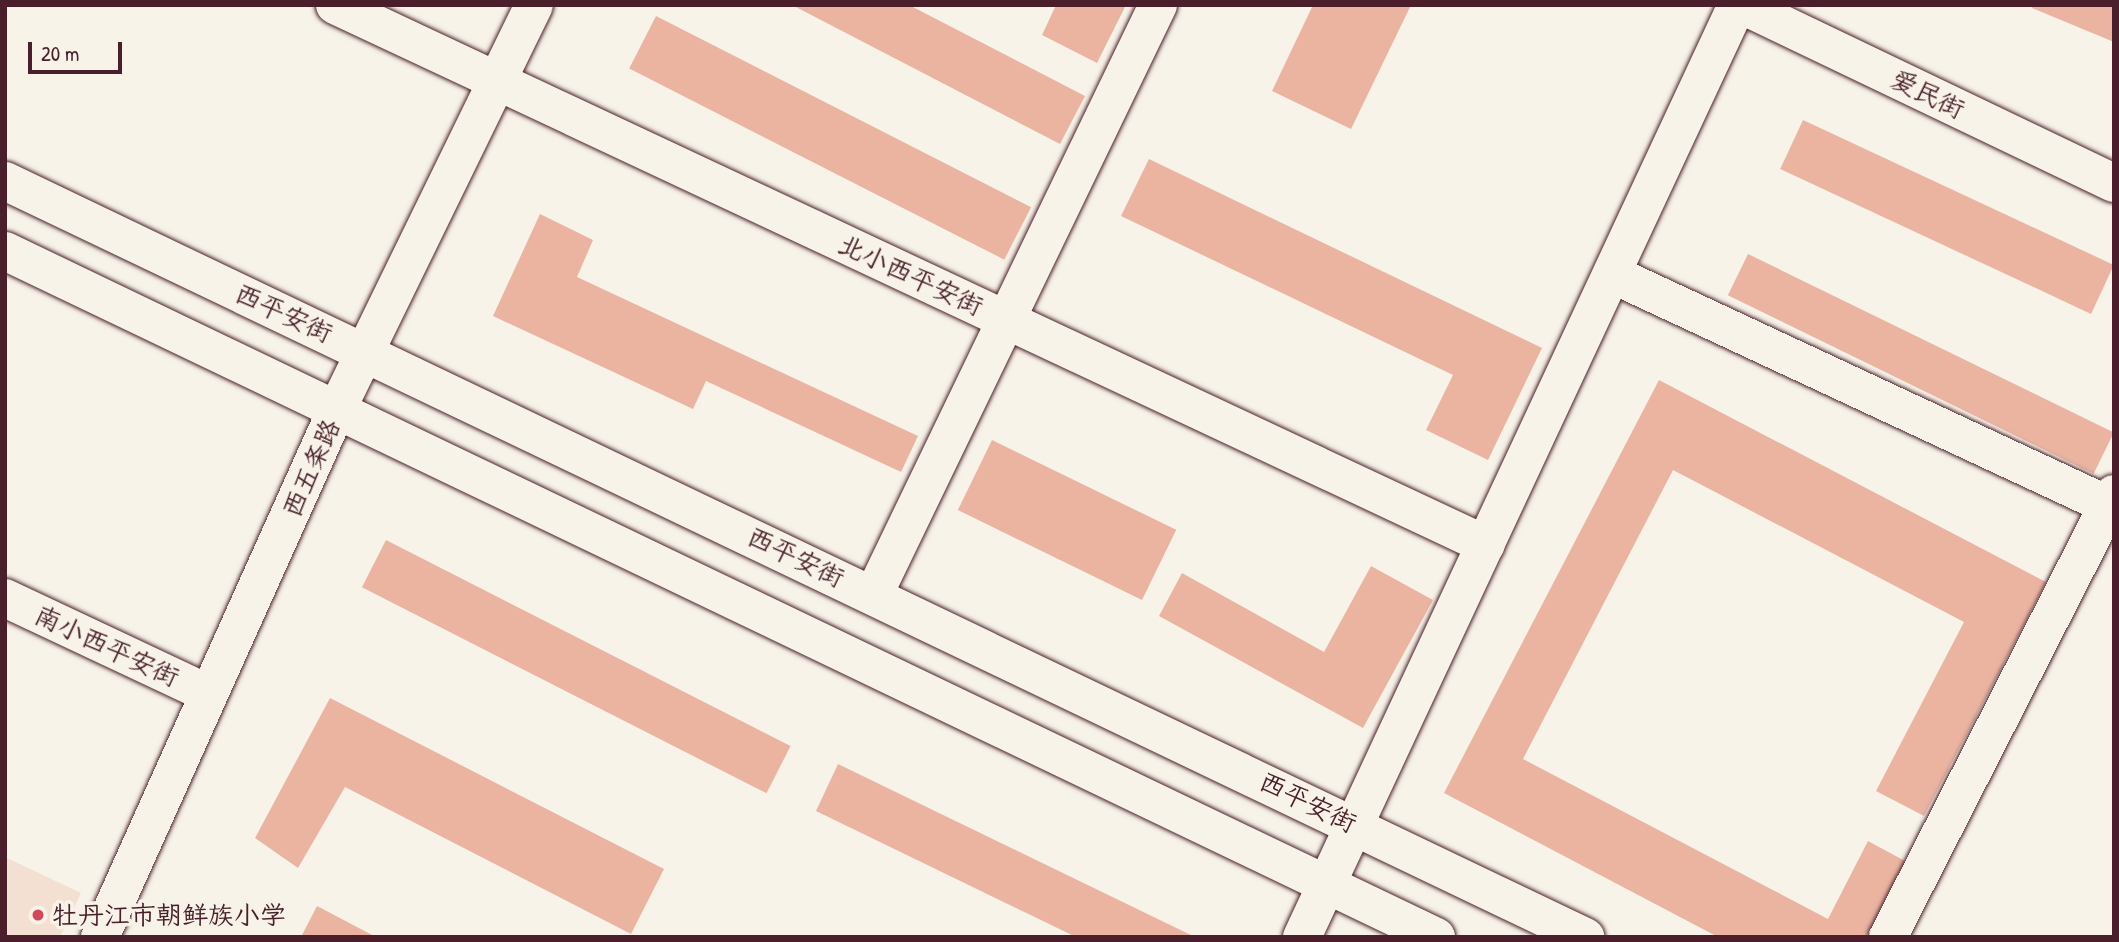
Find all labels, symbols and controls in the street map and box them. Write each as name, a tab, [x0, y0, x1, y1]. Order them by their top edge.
scale bar	[32, 28, 126, 72]
text: 20 m	[41, 39, 79, 68]
street label: 爱民街	[1886, 63, 1970, 125]
street label: 北小西平安街	[834, 228, 988, 322]
street label: 西平安街	[230, 277, 338, 349]
street label: 西五条路	[276, 414, 346, 522]
street label: 西平安街	[742, 520, 850, 594]
street label: 南小西平安街	[30, 599, 184, 693]
street label: 西平安街	[1254, 765, 1362, 839]
place label: 牡丹江市朝鲜族小学	[52, 899, 286, 931]
marker: 牡丹江市朝鲜族小学	[30, 907, 46, 923]

